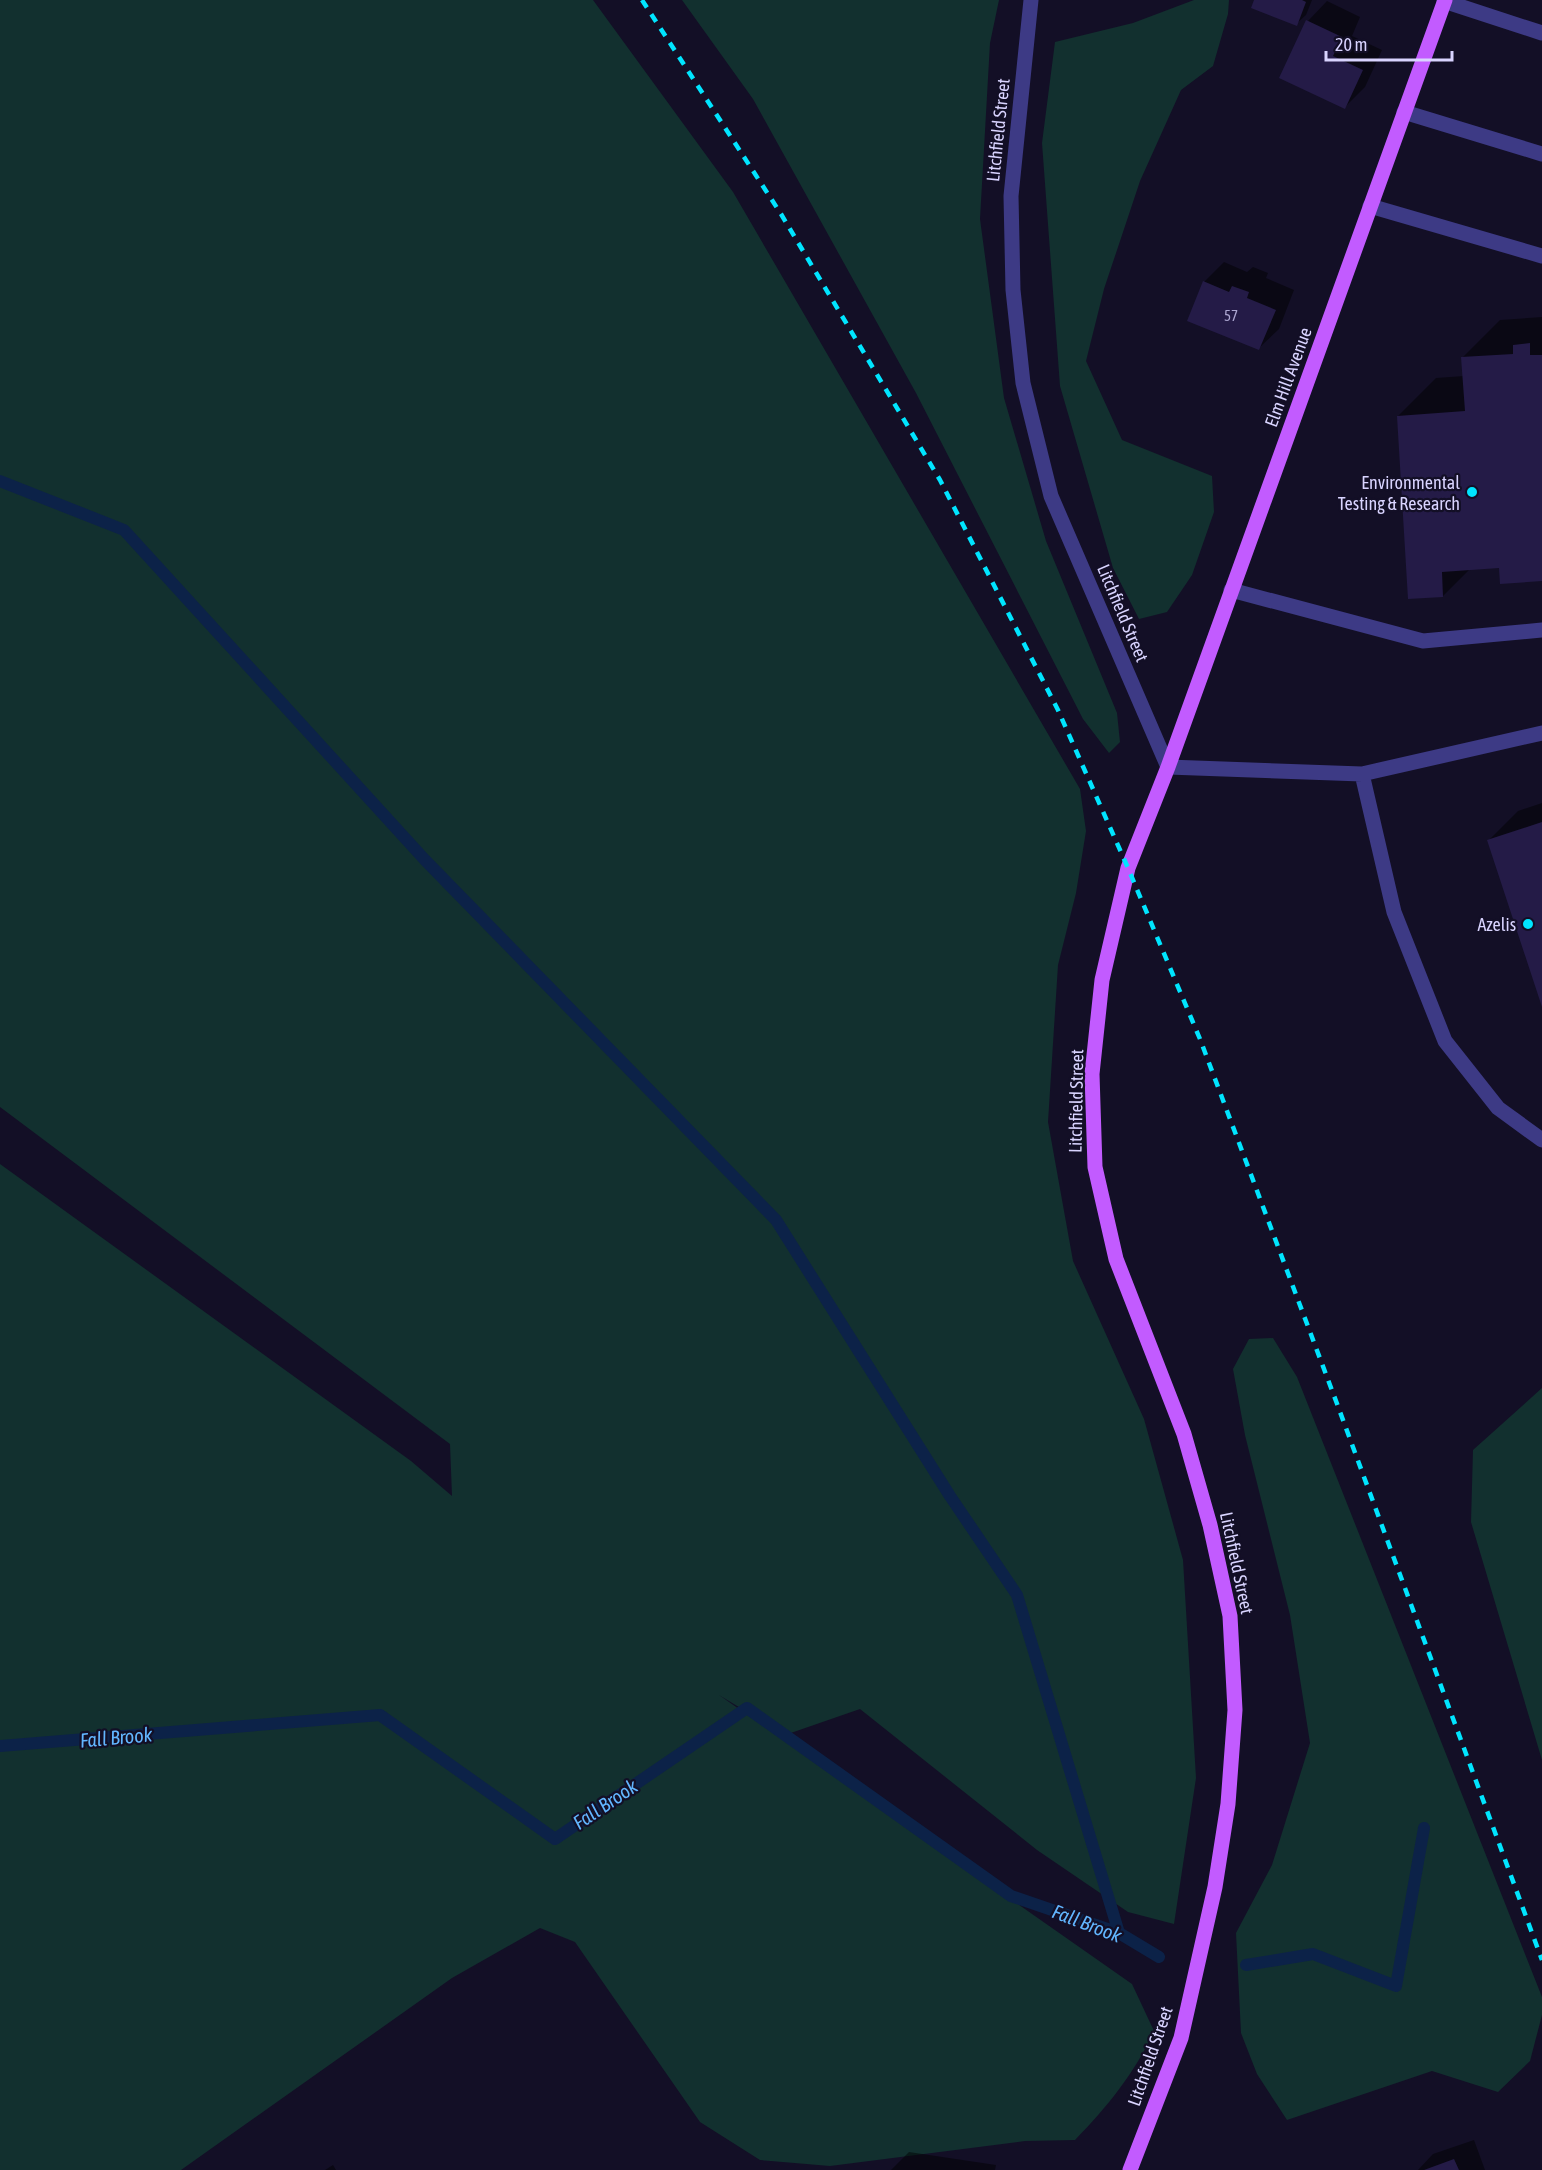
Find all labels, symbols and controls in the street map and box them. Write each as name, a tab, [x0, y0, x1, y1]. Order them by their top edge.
scale bar	[1326, 24, 1452, 62]
text: 20 m	[1335, 34, 1367, 55]
street label: Litchfield Street	[982, 77, 1014, 183]
house number: 57	[1224, 307, 1238, 324]
street label: Elm Hill Avenue	[1260, 324, 1316, 430]
place label: Environmental Testing & Research	[1338, 472, 1460, 514]
marker: Environmental Testing & Research	[1465, 485, 1479, 499]
street label: Litchfield Street	[1093, 561, 1153, 665]
place label: Azelis	[1477, 914, 1516, 935]
marker: Azelis	[1521, 917, 1535, 931]
street label: Litchfield Street	[1065, 1049, 1087, 1153]
street label: Litchfield Street	[1216, 1510, 1258, 1616]
water label: Fall Brook	[79, 1722, 153, 1752]
water label: Fall Brook	[568, 1774, 642, 1834]
water label: Fall Brook	[1049, 1899, 1125, 1947]
street label: Litchfield Street	[1123, 2003, 1177, 2109]

